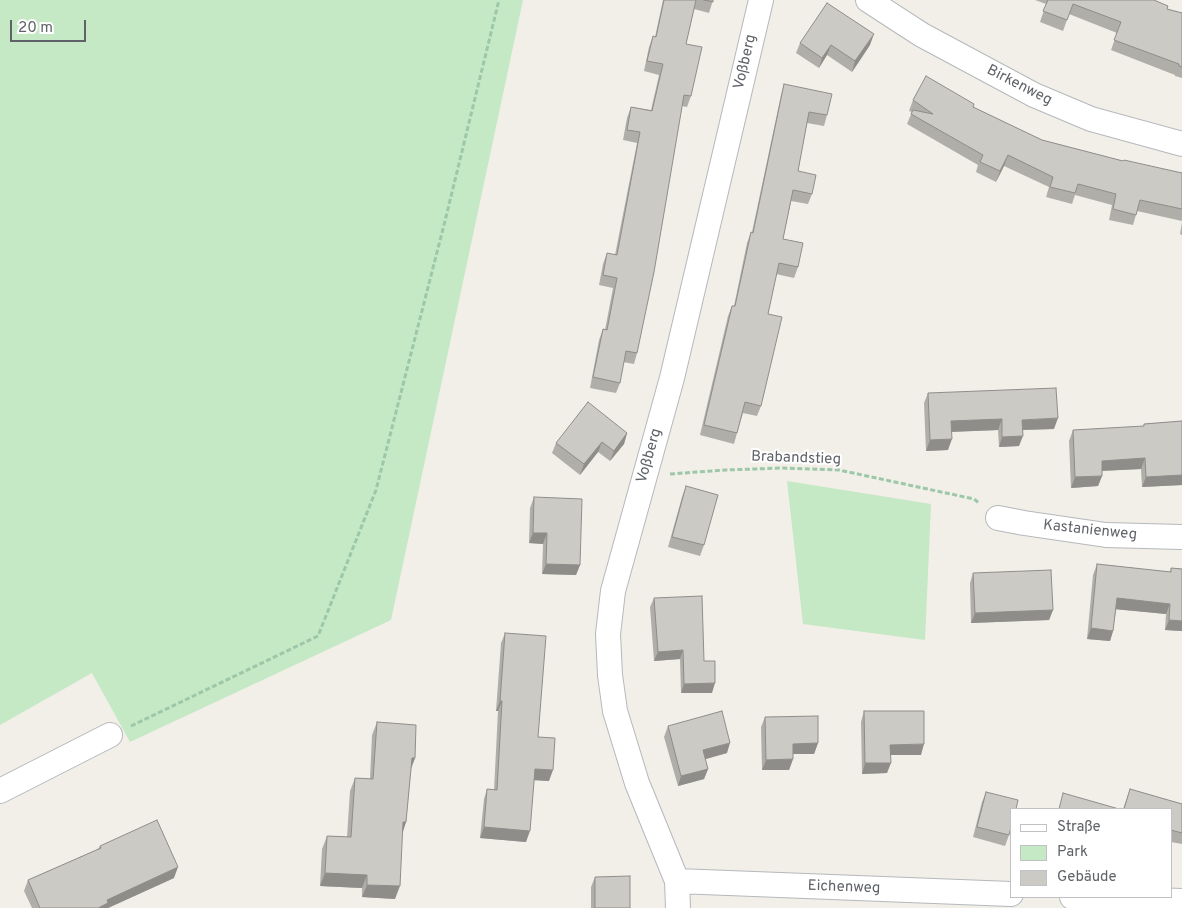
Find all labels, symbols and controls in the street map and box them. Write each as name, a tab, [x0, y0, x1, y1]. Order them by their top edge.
scale bar	[12, 10, 89, 42]
text: 20 m	[18, 19, 53, 38]
street label: Voßberg	[731, 33, 761, 91]
street label: Birkenweg	[983, 62, 1055, 110]
street label: Voßberg	[634, 427, 666, 485]
street label: Brabandstieg	[751, 448, 841, 470]
street label: Kastanienweg	[1042, 517, 1138, 545]
legend	[1010, 808, 1172, 898]
text: Straße	[1057, 818, 1101, 837]
text: Park	[1057, 843, 1088, 862]
text: Gebäude	[1057, 868, 1117, 887]
street label: Eichenweg	[807, 878, 881, 898]

